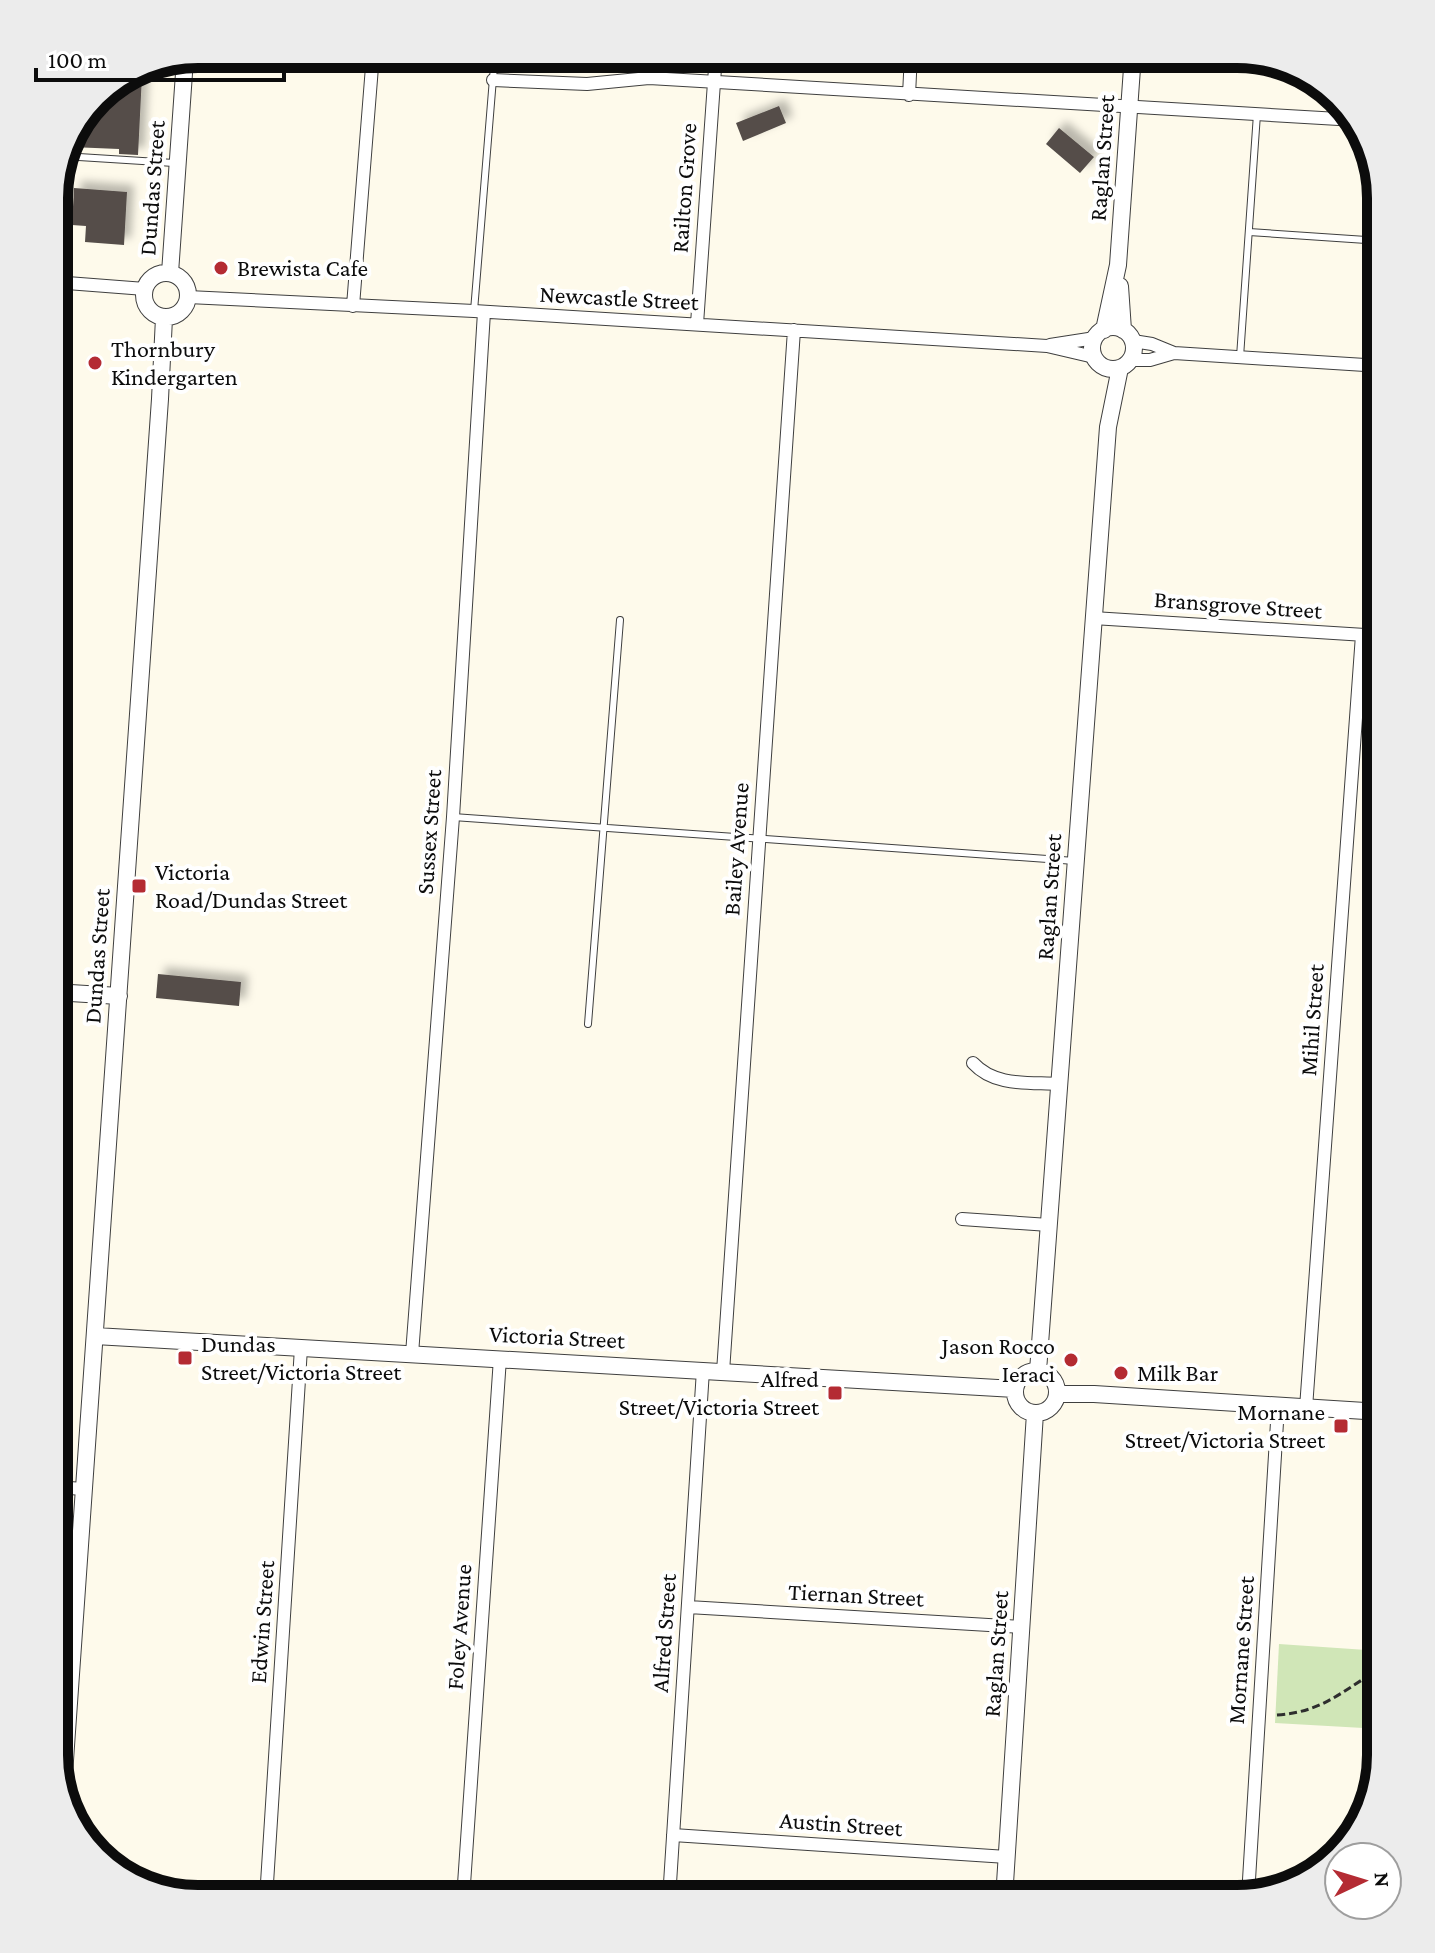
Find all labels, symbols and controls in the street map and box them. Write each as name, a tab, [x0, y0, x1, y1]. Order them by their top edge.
scale bar	[36, 32, 284, 82]
text: 100 m	[48, 46, 107, 73]
street label: Raglan Street	[1084, 93, 1119, 222]
street label: Dundas Street	[133, 118, 170, 256]
street label: Railton Grove	[665, 122, 702, 254]
place label: Brewista Cafe	[237, 254, 368, 281]
marker: Brewista Cafe	[212, 259, 230, 277]
street label: Newcastle Street	[539, 280, 700, 315]
place label: Thornbury Kindergarten	[111, 335, 238, 390]
marker: Thornbury Kindergarten	[86, 354, 104, 372]
street label: Bransgrove Street	[1153, 585, 1324, 624]
street label: Sussex Street	[411, 768, 446, 895]
street label: Bailey Avenue	[717, 781, 754, 917]
street label: Raglan Street	[1031, 832, 1066, 961]
place label: Victoria Road/Dundas Street	[155, 858, 348, 913]
marker: Victoria Road/Dundas Street	[130, 877, 148, 895]
street label: Dundas Street	[78, 886, 115, 1024]
street label: Mihil Street	[1294, 962, 1329, 1077]
street label: Victoria Street	[488, 1319, 627, 1354]
place label: Dundas Street/Victoria Street	[201, 1330, 402, 1385]
place label: Jason Rocco Ieraci	[940, 1332, 1055, 1387]
marker: Dundas Street/Victoria Street	[176, 1349, 194, 1367]
marker: Jason Rocco Ieraci	[1062, 1351, 1080, 1369]
place label: Milk Bar	[1137, 1359, 1219, 1386]
marker: Milk Bar	[1112, 1364, 1130, 1382]
place label: Alfred Street/Victoria Street	[619, 1365, 820, 1420]
marker: Alfred Street/Victoria Street	[826, 1384, 844, 1402]
place label: Mornane Street/Victoria Street	[1125, 1398, 1326, 1453]
marker: Mornane Street/Victoria Street	[1332, 1417, 1350, 1435]
street label: Edwin Street	[244, 1558, 279, 1684]
street label: Foley Avenue	[441, 1563, 476, 1691]
street label: Alfred Street	[646, 1572, 681, 1693]
street label: Mornane Street	[1222, 1574, 1259, 1725]
street label: Tiernan Street	[787, 1577, 926, 1612]
street label: Raglan Street	[978, 1589, 1013, 1718]
street label: Austin Street	[779, 1806, 905, 1841]
north arrow	[1323, 1841, 1403, 1921]
text: N	[1369, 1871, 1395, 1888]

